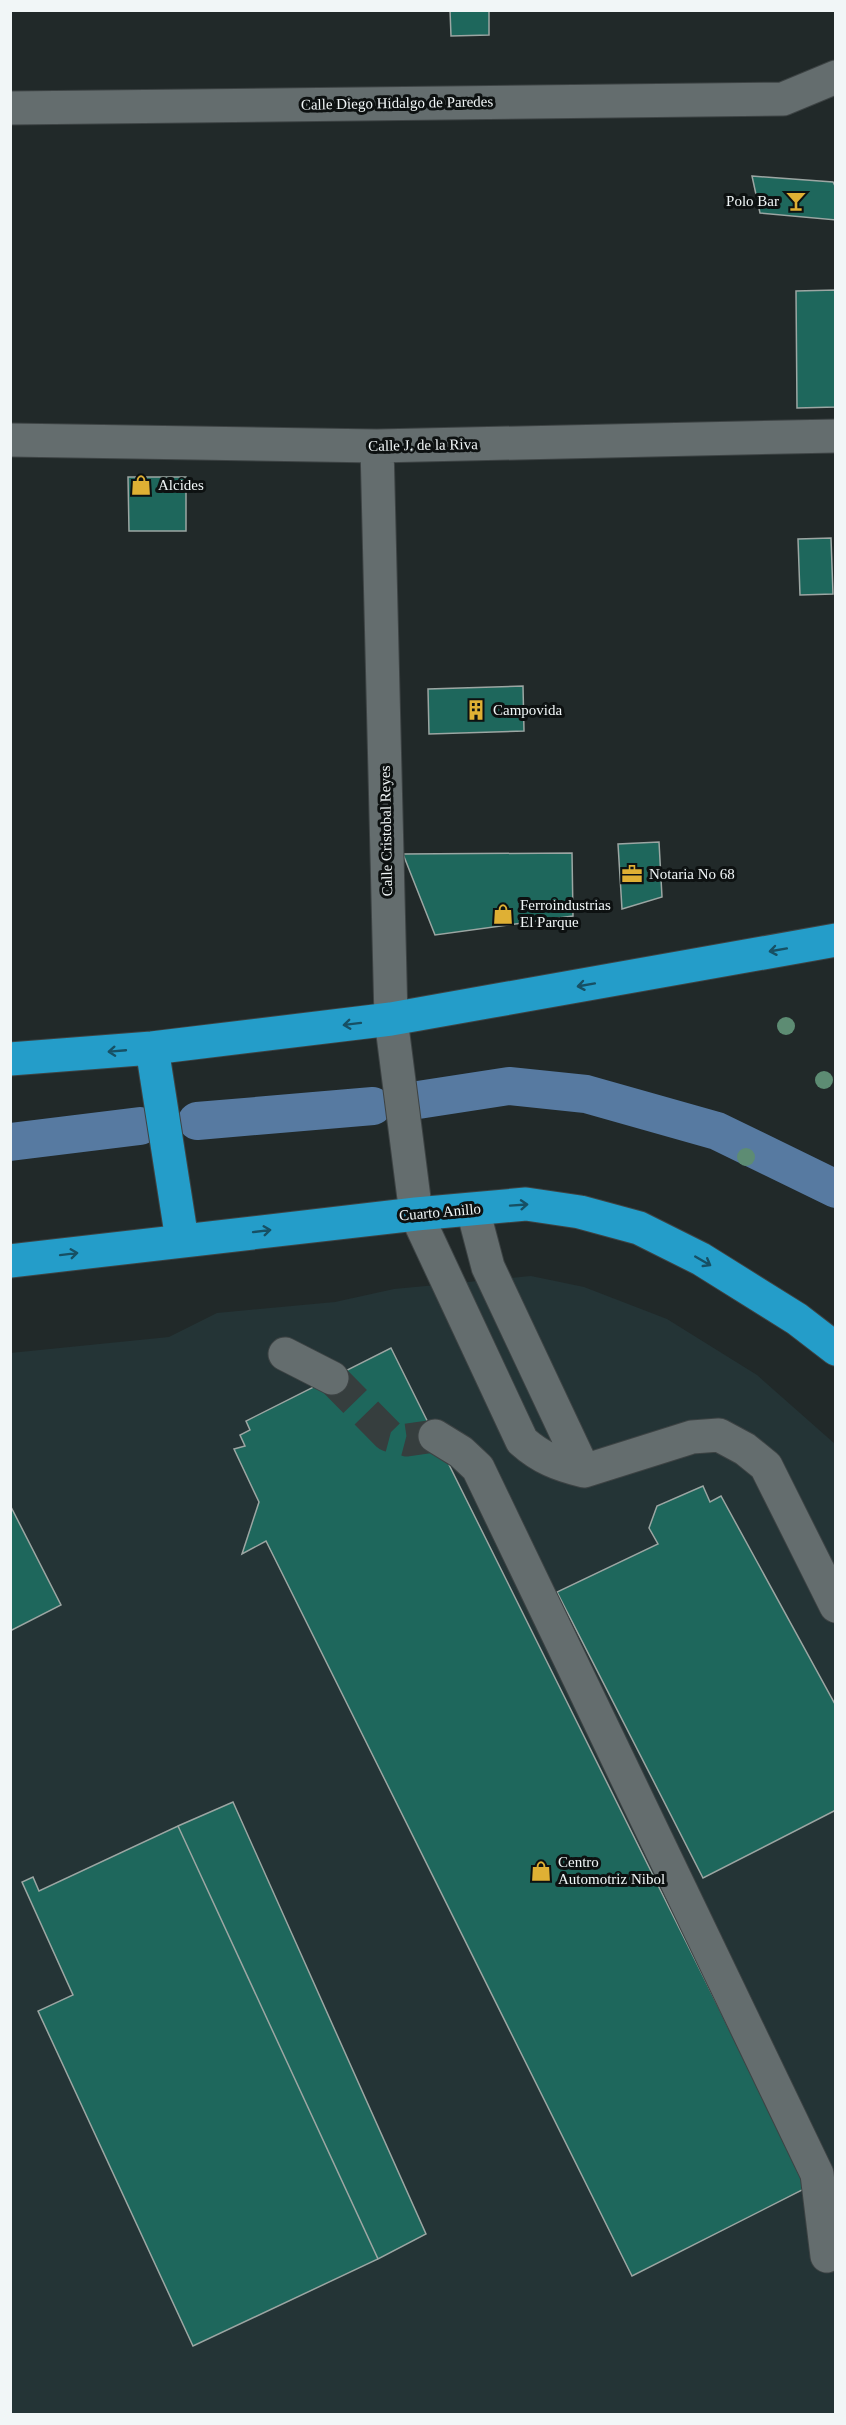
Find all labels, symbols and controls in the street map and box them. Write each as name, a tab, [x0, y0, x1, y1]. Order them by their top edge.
street label: Calle Diego Hidalgo de Paredes	[301, 93, 494, 113]
bar icon: Polo Bar	[784, 189, 808, 213]
place label: Polo Bar	[726, 193, 779, 209]
street label: Calle J. de la Riva	[368, 436, 478, 454]
shop icon: Alcides	[129, 473, 153, 497]
place label: Alcides	[158, 477, 204, 493]
building icon: Campovida	[464, 698, 488, 722]
place label: Campovida	[493, 702, 562, 718]
street label: Calle Cristobal Reyes	[377, 765, 395, 897]
office icon: Notaria No 68	[620, 862, 644, 886]
place label: Notaria No 68	[649, 866, 735, 882]
place label: Ferroindustrias El Parque	[520, 897, 611, 930]
shop icon: Ferroindustrias El Parque	[491, 902, 515, 926]
one-way arrow	[769, 945, 788, 956]
one-way arrow	[577, 979, 596, 990]
one-way arrow	[343, 1019, 363, 1030]
one-way arrow	[107, 1045, 127, 1056]
street label: Cuarto Anillo	[398, 1200, 482, 1224]
one-way arrow	[508, 1200, 528, 1211]
one-way arrow	[252, 1225, 272, 1236]
one-way arrow	[58, 1248, 78, 1259]
one-way arrow	[694, 1255, 711, 1267]
place label: Centro Automotriz Nibol	[558, 1854, 665, 1887]
shop icon: Centro Automotriz Nibol	[529, 1859, 553, 1883]

